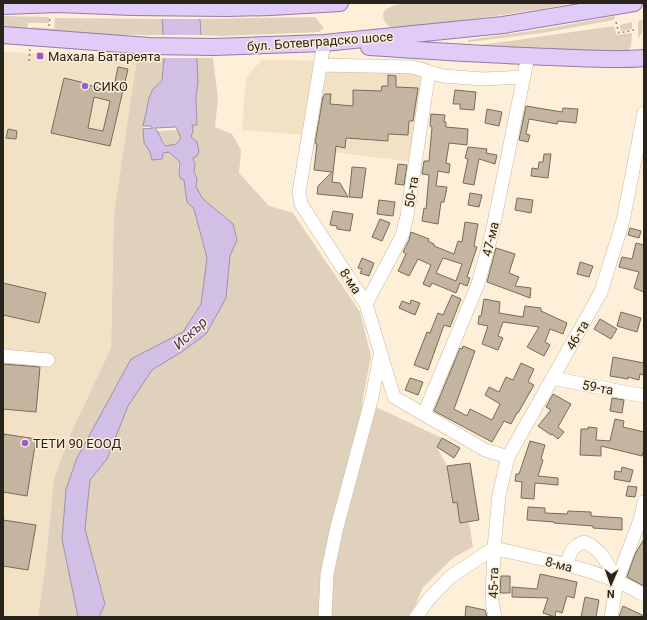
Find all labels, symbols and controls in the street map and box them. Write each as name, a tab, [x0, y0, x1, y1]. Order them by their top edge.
street label: бул. Ботевградско шосе	[246, 29, 394, 54]
place label: Махала Батареята	[48, 49, 161, 64]
marker: Махала Батареята	[35, 51, 45, 61]
place label: СИКО	[93, 79, 128, 94]
marker: СИКО	[80, 81, 90, 91]
street label: 50-та	[402, 175, 421, 209]
street label: 47-ма	[479, 220, 502, 258]
street label: 8-ма	[337, 266, 364, 297]
water label: Искър	[170, 313, 210, 353]
street label: 46-та	[563, 318, 592, 353]
street label: 59-та	[581, 377, 615, 398]
place label: ТЕТИ 90 ЕООД	[33, 436, 121, 451]
marker: ТЕТИ 90 ЕООД	[20, 438, 30, 448]
street label: 8-ма	[544, 554, 574, 575]
north arrow	[591, 564, 631, 604]
street label: 45-та	[486, 567, 501, 599]
text: N	[606, 587, 615, 600]

